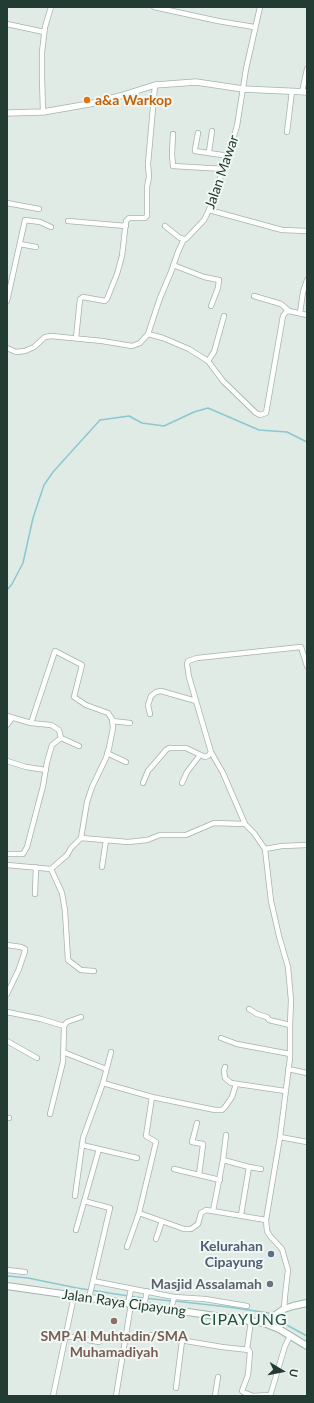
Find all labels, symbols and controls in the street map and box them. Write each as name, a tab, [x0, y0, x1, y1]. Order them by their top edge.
place label: a&a Warkop	[95, 92, 172, 108]
marker: a&a Warkop	[82, 95, 92, 105]
street label: Jalan Mawar	[202, 133, 242, 211]
place label: Kelurahan Cipayung	[200, 1238, 263, 1270]
marker: Kelurahan Cipayung	[266, 1249, 276, 1259]
place label: Masjid Assalamah	[151, 1276, 262, 1292]
marker: Masjid Assalamah	[265, 1279, 275, 1289]
street label: Jalan Raya Cipayung	[61, 1286, 187, 1320]
district label: CIPAYUNG	[200, 1310, 288, 1330]
marker: SMP Al Muhtadin/SMA Muhamadiyah	[109, 1316, 119, 1326]
place label: SMP Al Muhtadin/SMA Muhamadiyah	[40, 1328, 188, 1360]
north arrow	[262, 1351, 302, 1391]
text: U	[287, 1368, 301, 1378]

